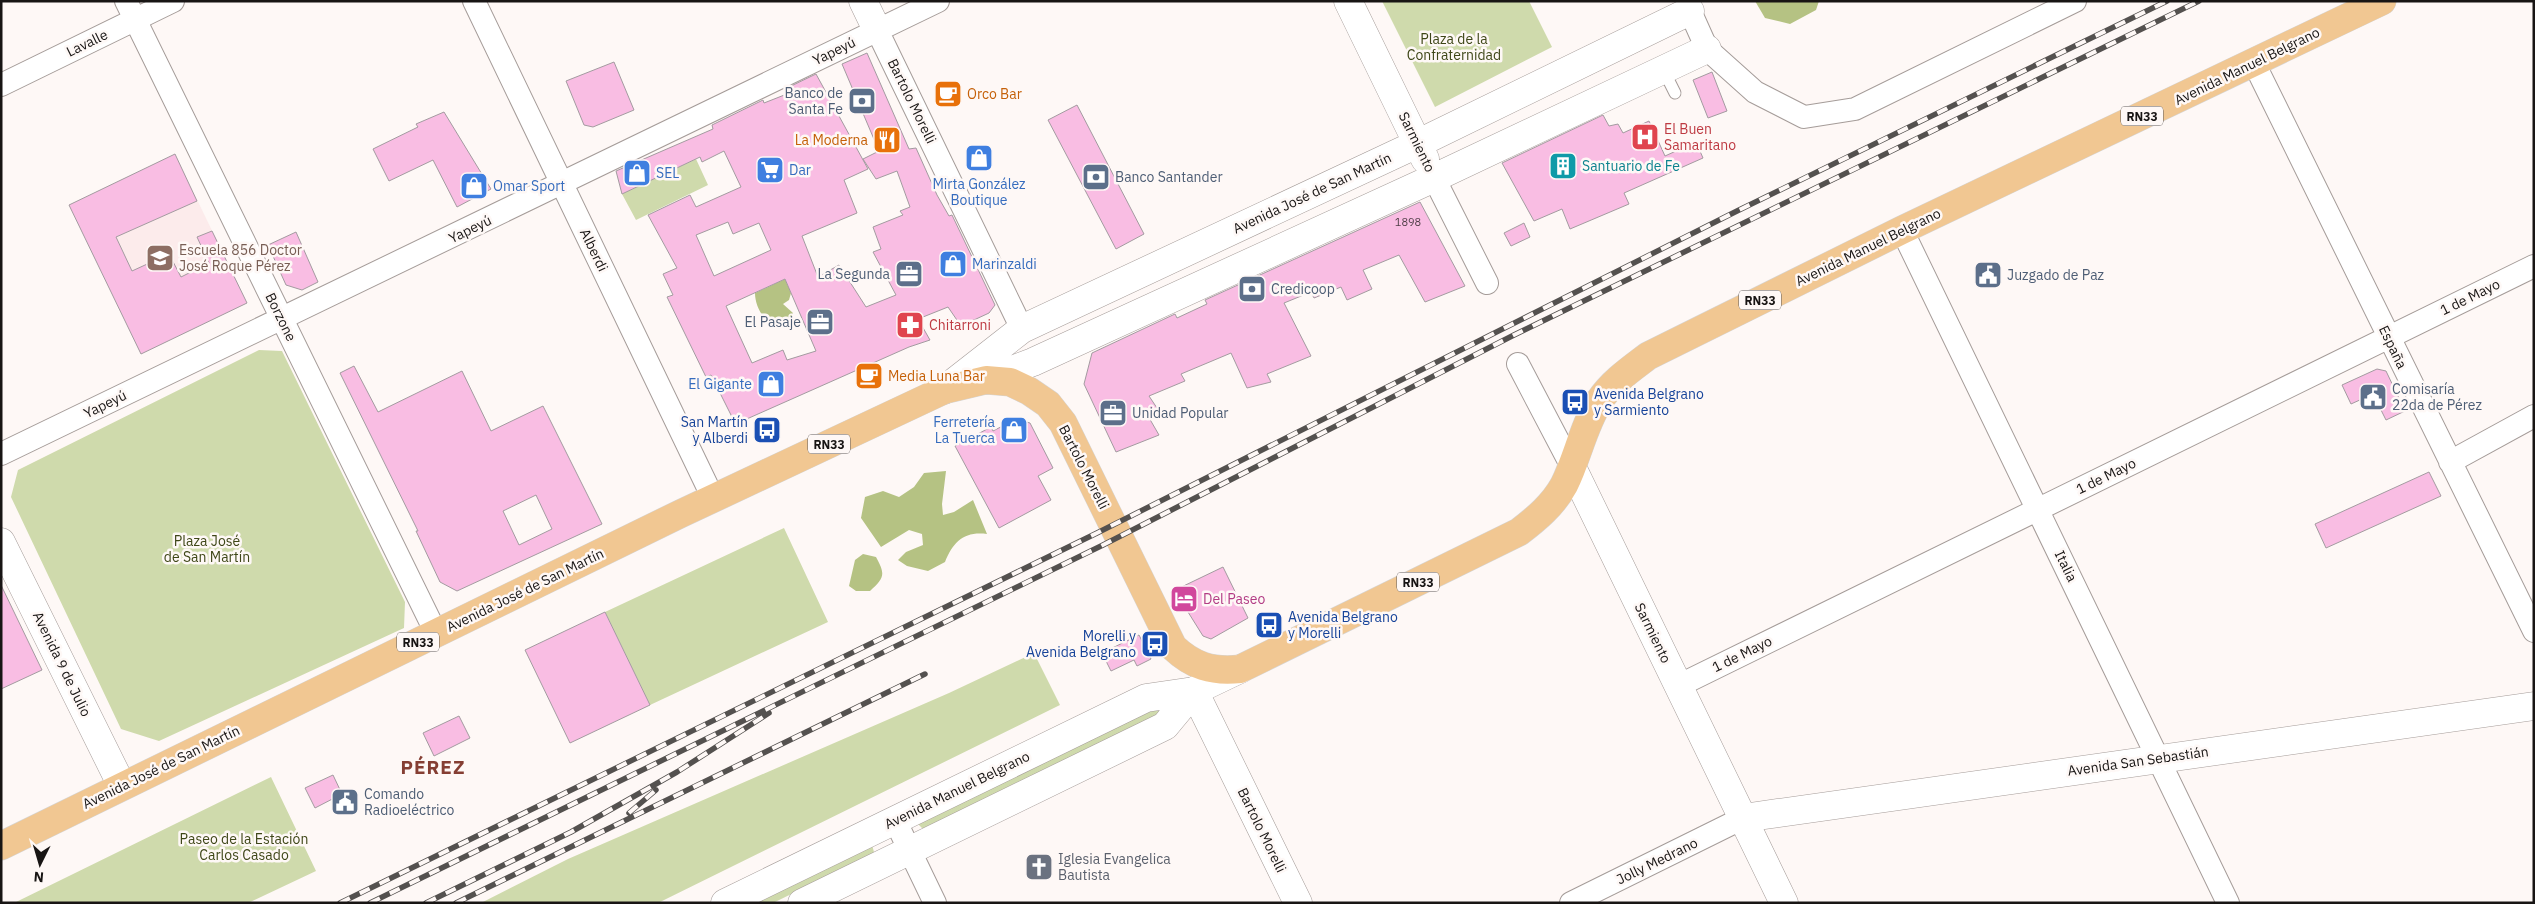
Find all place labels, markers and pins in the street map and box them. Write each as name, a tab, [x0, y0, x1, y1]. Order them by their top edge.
cafe icon: Orco Bar	[933, 79, 963, 109]
place label: Banco de Santa Fe	[785, 84, 843, 118]
place label: Orco Bar	[967, 85, 1022, 103]
bank icon: Banco de Santa Fe	[847, 86, 877, 116]
place label: El Buen Samaritano	[1664, 120, 1736, 154]
hospital icon: El Buen Samaritano	[1630, 122, 1660, 152]
restaurant icon: La Moderna	[872, 125, 902, 155]
place label: La Moderna	[795, 131, 869, 149]
shop icon: Mirta González Boutique	[964, 143, 994, 173]
building icon: Santuario de Fe	[1548, 151, 1578, 181]
supermarket icon: Dar	[755, 155, 785, 185]
place label: Santuario de Fe	[1582, 157, 1680, 175]
shop icon: SEL	[622, 158, 652, 188]
place label: Dar	[789, 161, 811, 179]
bank icon: Banco Santander	[1081, 162, 1111, 192]
place label: SEL	[656, 164, 679, 182]
place label: Banco Santander	[1115, 168, 1223, 186]
shop icon: Omar Sport	[459, 171, 489, 201]
place label: Mirta González Boutique	[932, 175, 1026, 209]
place label: Omar Sport	[493, 177, 565, 195]
place label: Escuela 856 Doctor José Roque Pérez	[179, 241, 302, 275]
school or university icon: Escuela 856 Doctor José Roque Pérez	[145, 243, 175, 273]
shop icon: Marinzaldi	[938, 249, 968, 279]
place label: Marinzaldi	[972, 255, 1037, 273]
office icon: La Segunda	[894, 259, 924, 289]
public building icon: Juzgado de Paz	[1973, 260, 2003, 290]
place label: La Segunda	[818, 265, 891, 283]
place label: Juzgado de Paz	[2007, 266, 2105, 284]
bank icon: Credicoop	[1237, 274, 1267, 304]
place label: Credicoop	[1271, 280, 1335, 298]
office icon: El Pasaje	[805, 307, 835, 337]
pharmacy icon: Chitarroni	[895, 310, 925, 340]
place label: El Pasaje	[744, 313, 801, 331]
place label: Chitarroni	[929, 316, 991, 334]
cafe icon: Media Luna Bar	[854, 361, 884, 391]
place label: Media Luna Bar	[888, 367, 985, 385]
shop icon: El Gigante	[756, 369, 786, 399]
place label: El Gigante	[688, 375, 752, 393]
place label: Comisaría 22da de Pérez	[2392, 380, 2482, 414]
public building icon: Comisaría 22da de Pérez	[2358, 382, 2388, 412]
place label: Avenida Belgrano y Sarmiento	[1594, 385, 1704, 419]
bus stop icon: Avenida Belgrano y Sarmiento	[1560, 387, 1590, 417]
office icon: Unidad Popular	[1098, 398, 1128, 428]
place label: Unidad Popular	[1132, 404, 1229, 422]
place label: San Martín y Alberdi	[681, 413, 748, 447]
place label: Ferretería La Tuerca	[933, 413, 996, 447]
bus stop icon: San Martín y Alberdi	[752, 415, 782, 445]
shop icon: Ferretería La Tuerca	[999, 415, 1029, 445]
hotel icon: Del Paseo	[1169, 584, 1199, 614]
place label: Del Paseo	[1203, 590, 1266, 608]
place label: Avenida Belgrano y Morelli	[1288, 608, 1398, 642]
bus stop icon: Avenida Belgrano y Morelli	[1254, 610, 1284, 640]
place label: Morelli y Avenida Belgrano	[1026, 627, 1136, 661]
bus stop icon: Morelli y Avenida Belgrano	[1140, 629, 1170, 659]
place label: Comando Radioeléctrico	[364, 785, 454, 819]
public building icon: Comando Radioeléctrico	[330, 787, 360, 817]
place label: Iglesia Evangelica Bautista	[1058, 850, 1171, 884]
church icon: Iglesia Evangelica Bautista	[1024, 852, 1054, 882]

